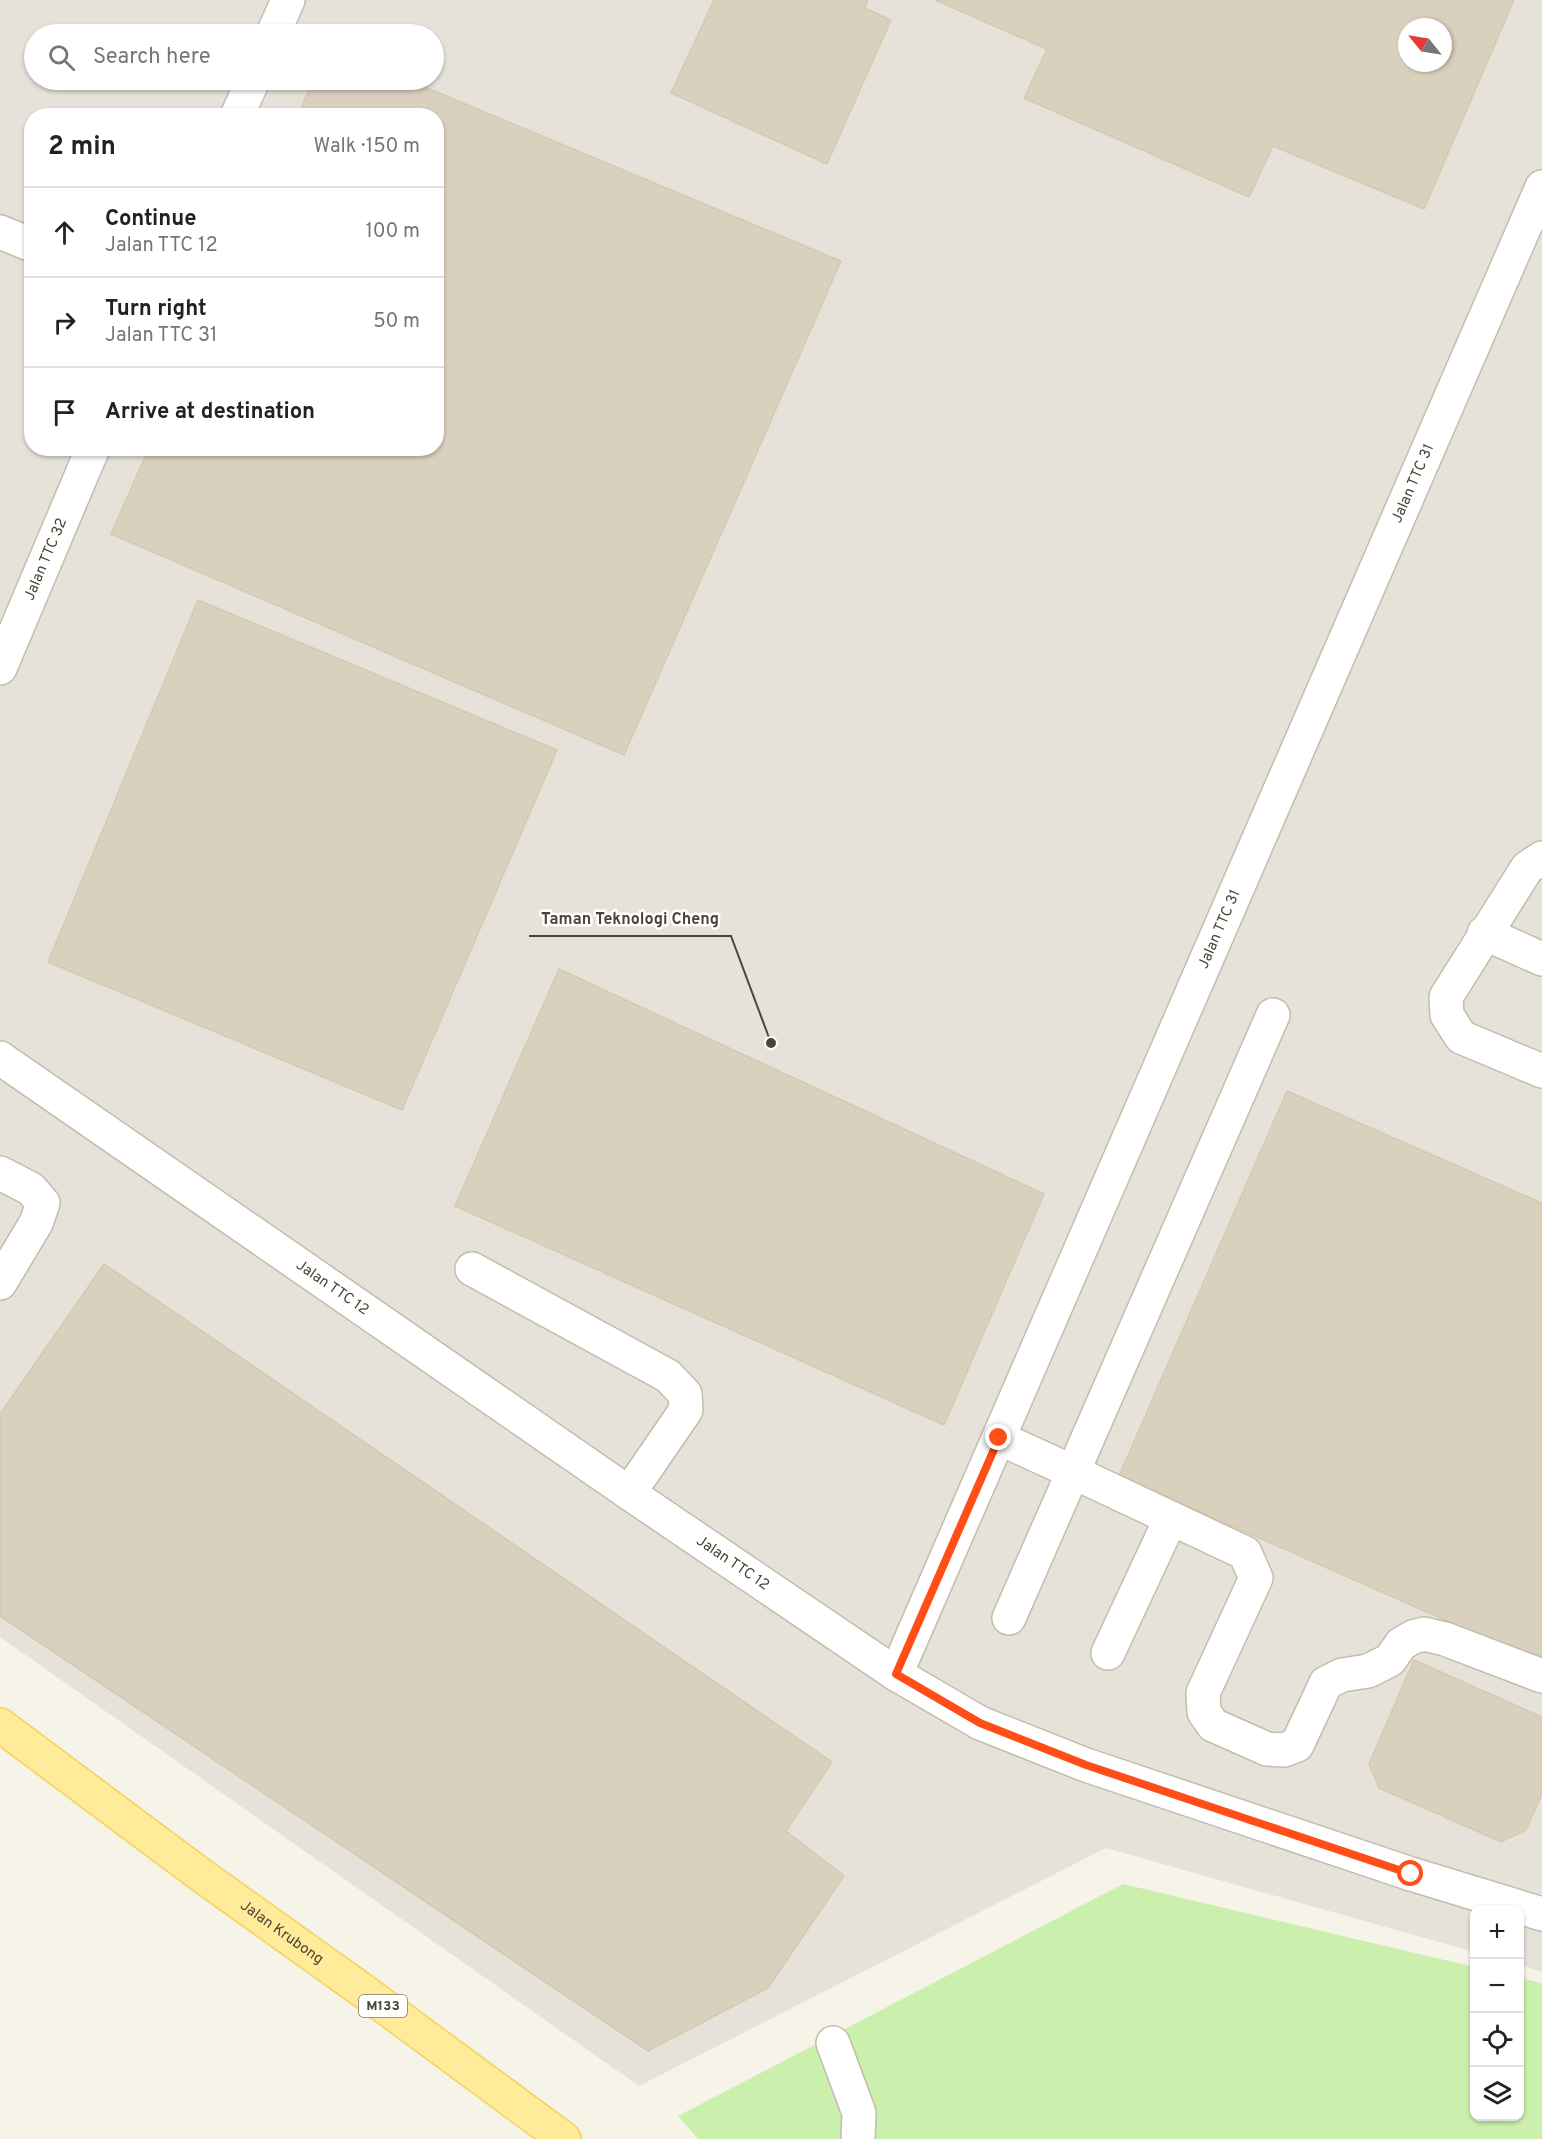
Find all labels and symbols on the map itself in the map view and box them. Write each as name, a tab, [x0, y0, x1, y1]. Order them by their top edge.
north arrow	[1398, 18, 1452, 72]
street label: Jalan TTC 31	[1388, 441, 1439, 526]
street label: Jalan TTC 32	[20, 515, 72, 603]
street label: Jalan TTC 31	[1194, 887, 1245, 972]
callout: Taman Teknologi Cheng	[529, 902, 731, 936]
text: Taman Teknologi Cheng	[541, 910, 719, 930]
street label: Jalan TTC 12	[292, 1256, 372, 1320]
route end	[985, 1424, 1011, 1450]
street label: Jalan TTC 12	[692, 1532, 773, 1595]
route start	[1397, 1860, 1423, 1886]
street label: Jalan Krubong	[236, 1896, 327, 1969]
road number: M133	[359, 1995, 407, 2017]

